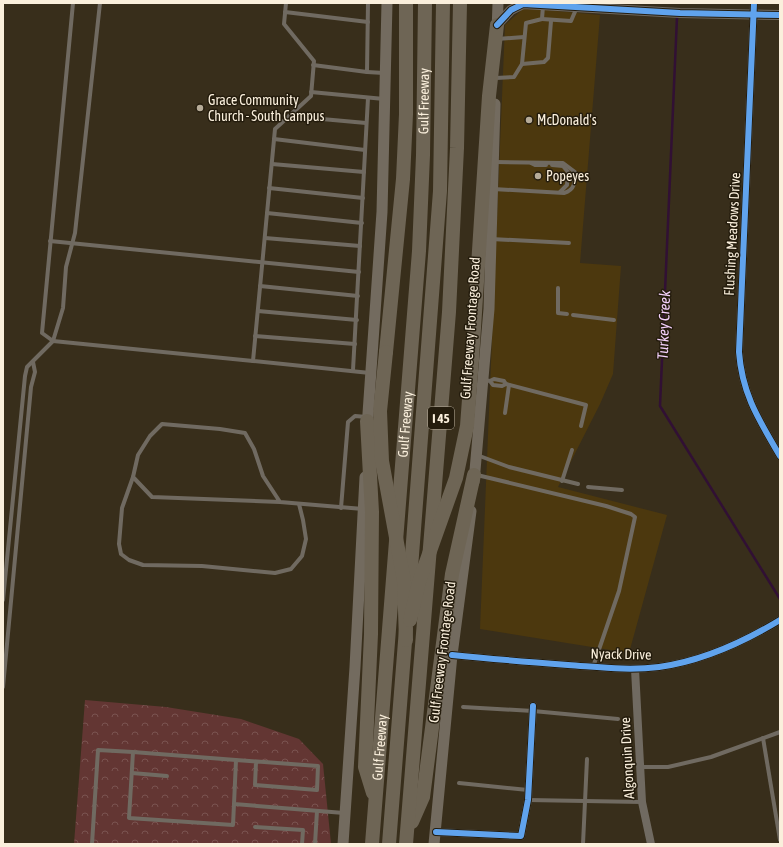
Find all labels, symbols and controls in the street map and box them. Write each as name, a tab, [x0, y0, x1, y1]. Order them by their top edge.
street label: Gulf Freeway	[415, 68, 432, 134]
place label: Grace Community Church - South Campus	[208, 92, 325, 124]
marker: Grace Community Church - South Campus	[195, 103, 205, 113]
place label: McDonald's	[537, 112, 597, 128]
marker: McDonald's	[524, 115, 534, 125]
place label: Popeyes	[546, 168, 589, 184]
marker: Popeyes	[533, 171, 543, 181]
street label: Flushing Meadows Drive	[721, 172, 743, 296]
street label: Gulf Freeway Frontage Road	[457, 256, 483, 400]
water label: Turkey Creek	[654, 290, 673, 360]
street label: Gulf Freeway	[395, 390, 416, 458]
road number: I 45	[428, 407, 454, 429]
street label: Gulf Freeway Frontage Road	[425, 580, 459, 724]
street label: Nyack Drive	[590, 645, 652, 663]
street label: Gulf Freeway	[369, 713, 390, 781]
street label: Algonquin Drive	[617, 717, 637, 799]

